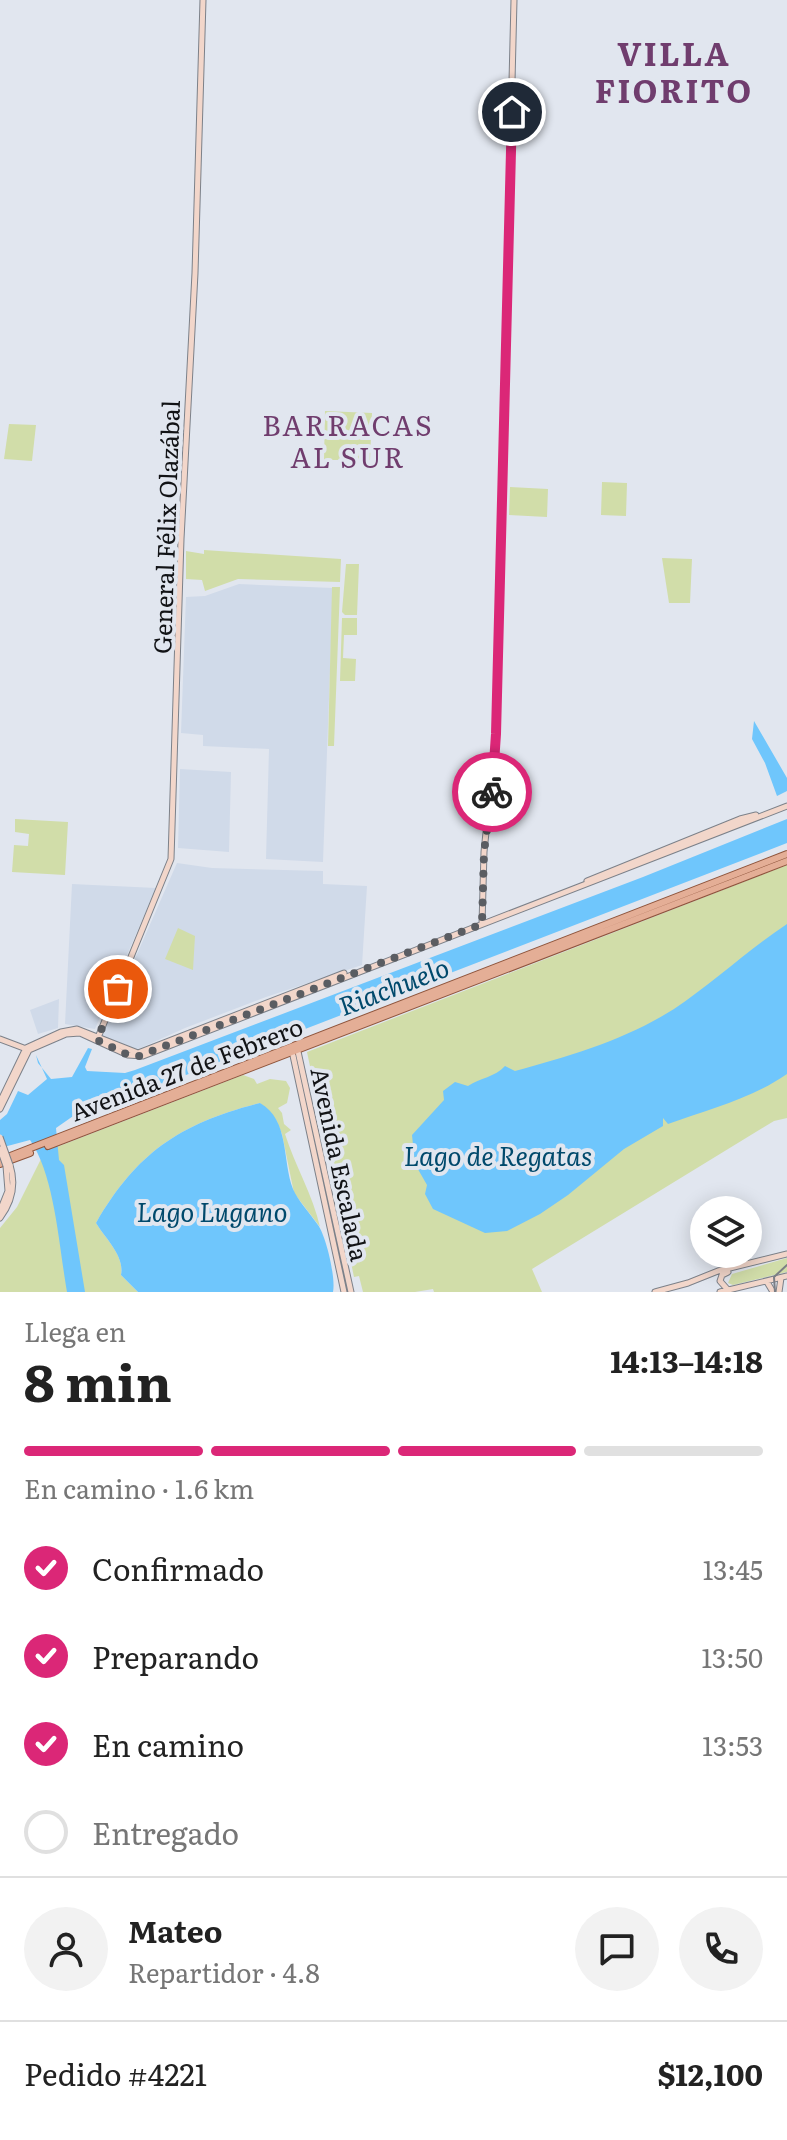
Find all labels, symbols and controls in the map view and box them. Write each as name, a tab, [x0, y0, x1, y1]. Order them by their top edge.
district label: VILLA FIORITO	[595, 28, 753, 113]
pin	[478, 78, 546, 146]
icon: home	[490, 90, 534, 134]
street label: General Félix Olazábal	[143, 399, 187, 655]
district label: BARRACAS AL SUR	[262, 403, 434, 477]
courier	[452, 752, 532, 832]
icon: bike	[470, 770, 514, 814]
water label: Riachuelo	[332, 946, 454, 1024]
pin	[84, 955, 152, 1023]
icon: bag	[96, 967, 140, 1011]
street label: Avenida 27 de Febrero	[65, 1007, 307, 1129]
street label: Avenida Escalada	[303, 1064, 379, 1264]
water label: Lago de Regatas	[404, 1135, 592, 1174]
water label: Lago Lugano	[136, 1191, 288, 1230]
map controls	[690, 1196, 762, 1268]
button: layers	[690, 1196, 762, 1268]
text: Llega en	[24, 1311, 126, 1350]
text: 14:13–14:18	[610, 1338, 763, 1382]
text: 8 min	[24, 1341, 172, 1418]
text: En camino · 1.6 km	[24, 1468, 254, 1507]
icon: check	[24, 1546, 68, 1590]
text: Confirmado	[92, 1546, 264, 1590]
text: 13:45	[703, 1549, 763, 1588]
icon: check	[24, 1634, 68, 1678]
text: Preparando	[92, 1634, 259, 1678]
text: 13:50	[701, 1637, 763, 1676]
icon: check	[24, 1722, 68, 1766]
text: En camino	[92, 1722, 244, 1766]
text: 13:53	[702, 1725, 763, 1764]
text: Entregado	[92, 1810, 239, 1854]
button: person	[24, 1907, 108, 1991]
button: chat	[575, 1907, 659, 1991]
button: phone	[679, 1907, 763, 1991]
text: Mateo	[128, 1908, 222, 1952]
text: Repartidor · 4.8	[128, 1952, 320, 1991]
text: Pedido #4221	[24, 2051, 207, 2095]
text: $12,100	[657, 2051, 763, 2095]

